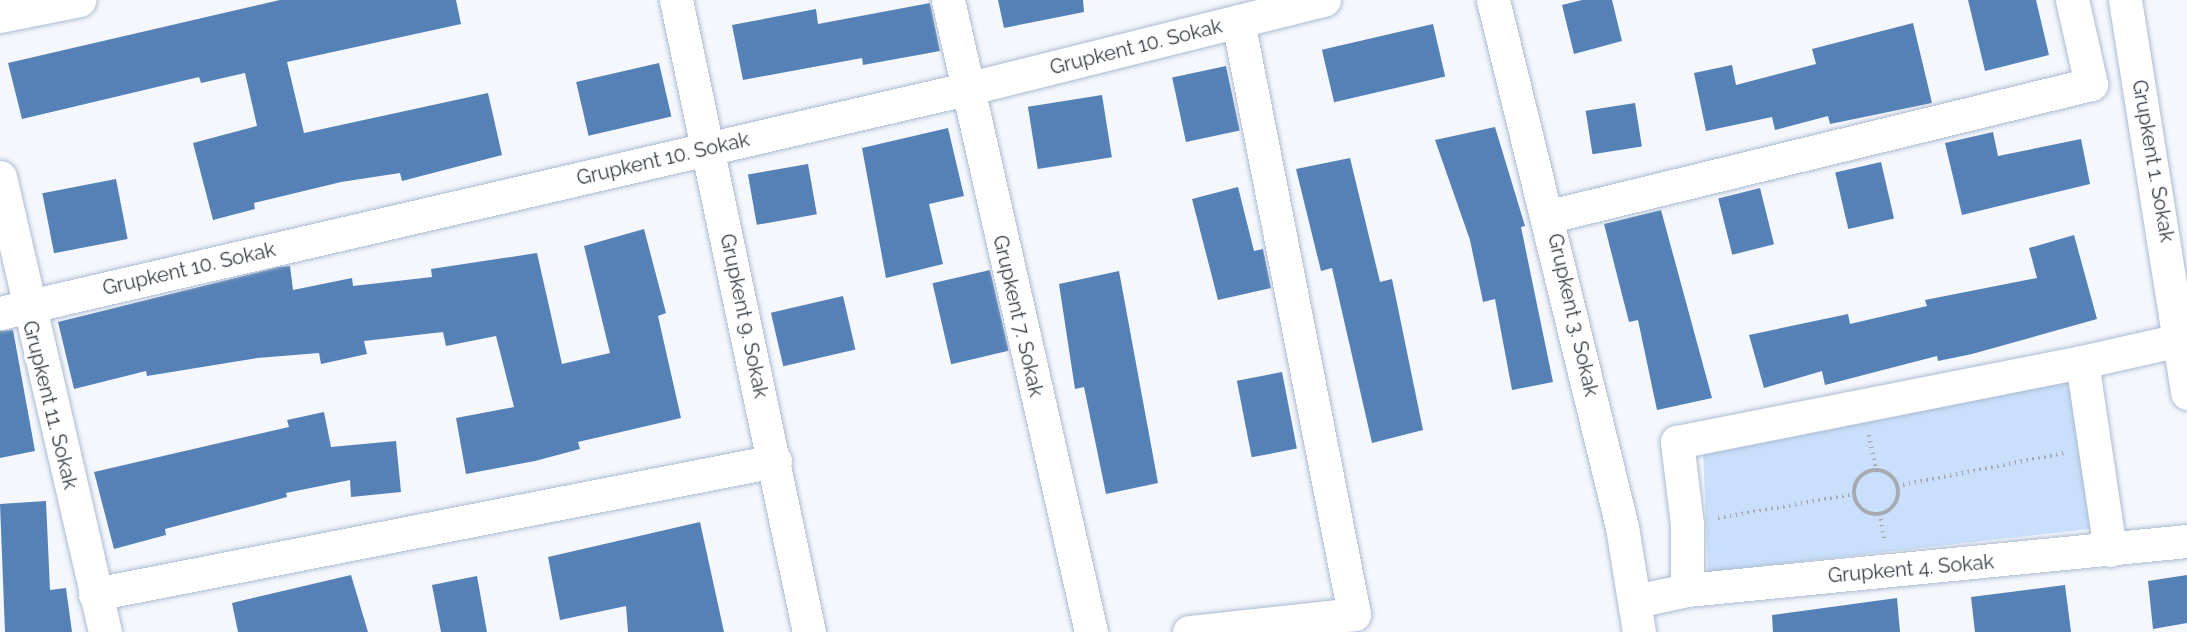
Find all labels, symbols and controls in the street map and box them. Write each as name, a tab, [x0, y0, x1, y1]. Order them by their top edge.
street label: Grupkent 10. Sokak	[1047, 14, 1225, 80]
street label: Grupkent 1. Sokak	[2127, 78, 2179, 244]
street label: Grupkent 10. Sokak	[574, 127, 752, 191]
street label: Grupkent 3. Sokak	[1543, 231, 1603, 399]
street label: Grupkent 9. Sokak	[715, 232, 773, 400]
street label: Grupkent 7. Sokak	[988, 233, 1048, 399]
street label: Grupkent 10. Sokak	[100, 237, 278, 301]
street label: Grupkent 11. Sokak	[17, 318, 83, 492]
street label: Grupkent 4. Sokak	[1827, 550, 1995, 588]

